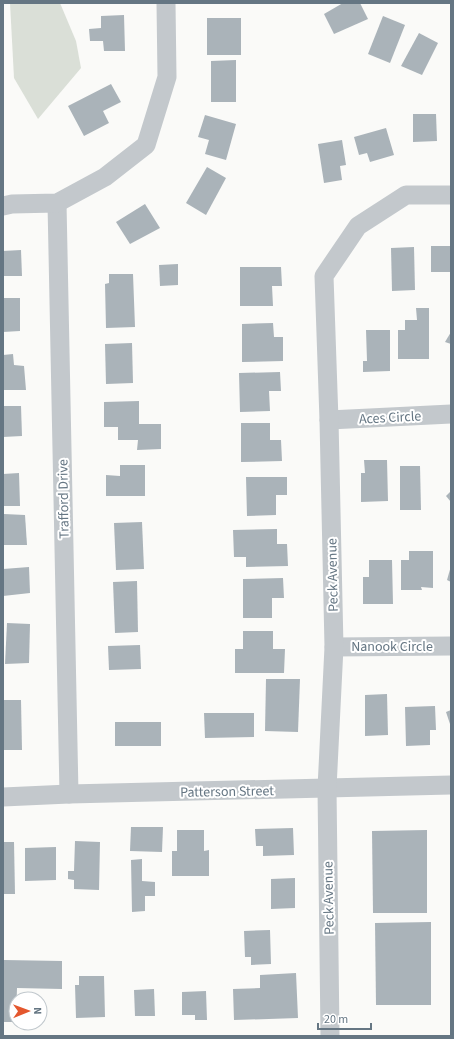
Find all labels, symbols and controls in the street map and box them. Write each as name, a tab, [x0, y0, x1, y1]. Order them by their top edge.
street label: Aces Circle	[358, 406, 422, 430]
street label: Trafford Drive	[53, 459, 75, 539]
street label: Peck Avenue	[322, 538, 344, 612]
street label: Nanook Circle	[351, 637, 433, 657]
street label: Patterson Street	[180, 781, 274, 803]
street label: Peck Avenue	[318, 861, 340, 935]
north arrow	[8, 991, 48, 1031]
scale bar	[318, 1005, 371, 1031]
text: N	[30, 1007, 45, 1015]
text: 20 m	[324, 1011, 348, 1028]

